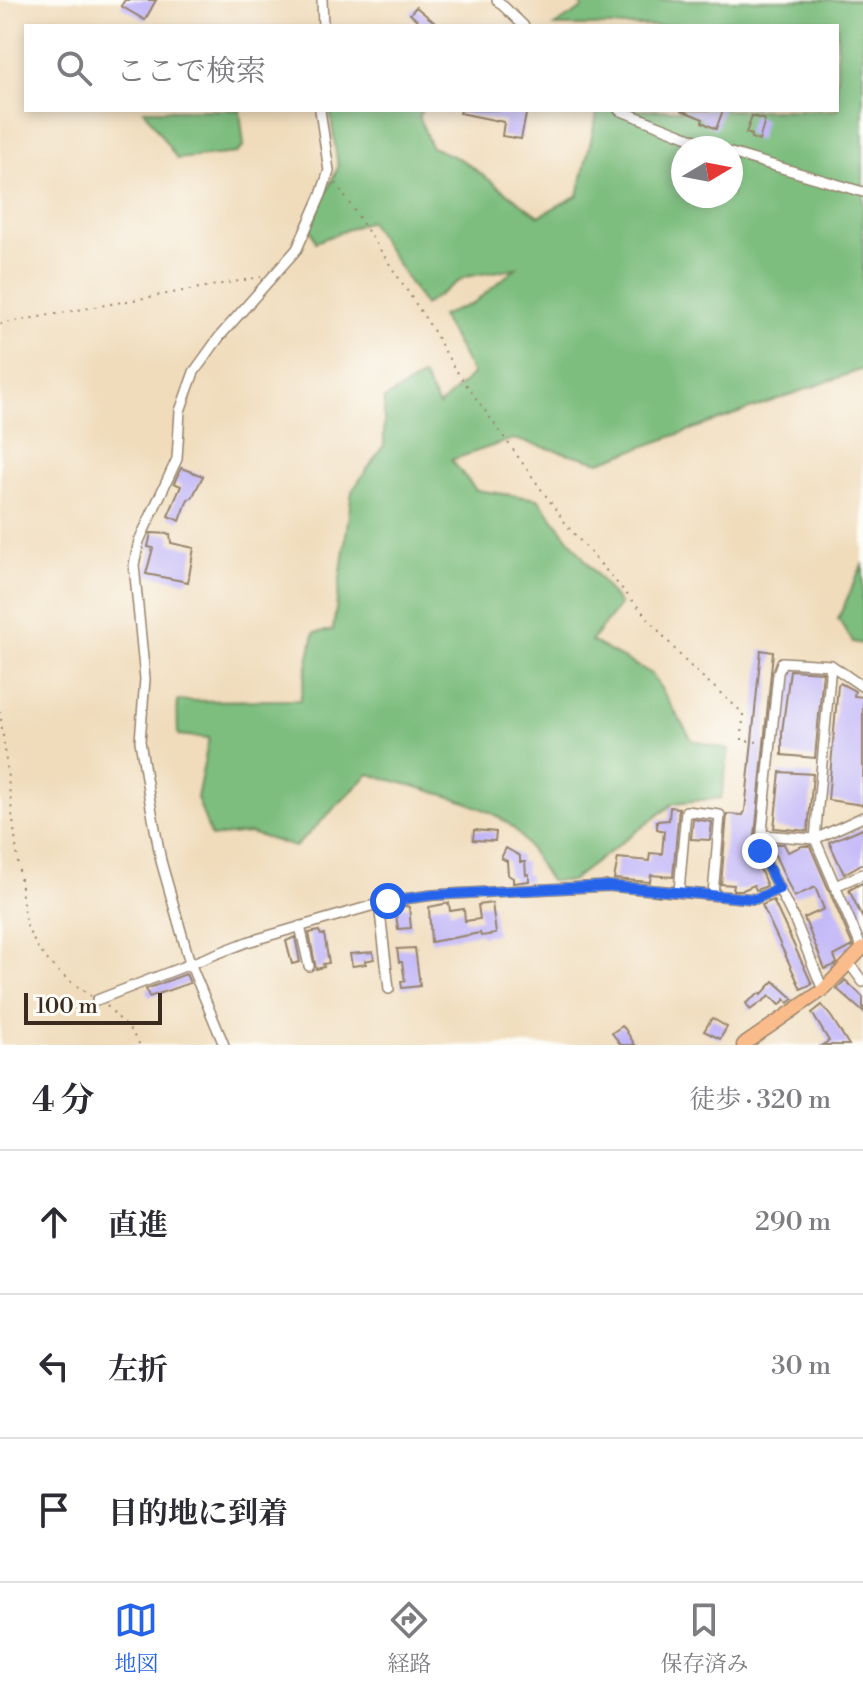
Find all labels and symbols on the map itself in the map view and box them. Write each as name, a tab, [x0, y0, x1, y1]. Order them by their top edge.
north arrow	[671, 136, 743, 208]
route end	[742, 833, 778, 869]
route start	[370, 883, 406, 919]
scale bar	[24, 989, 162, 1025]

